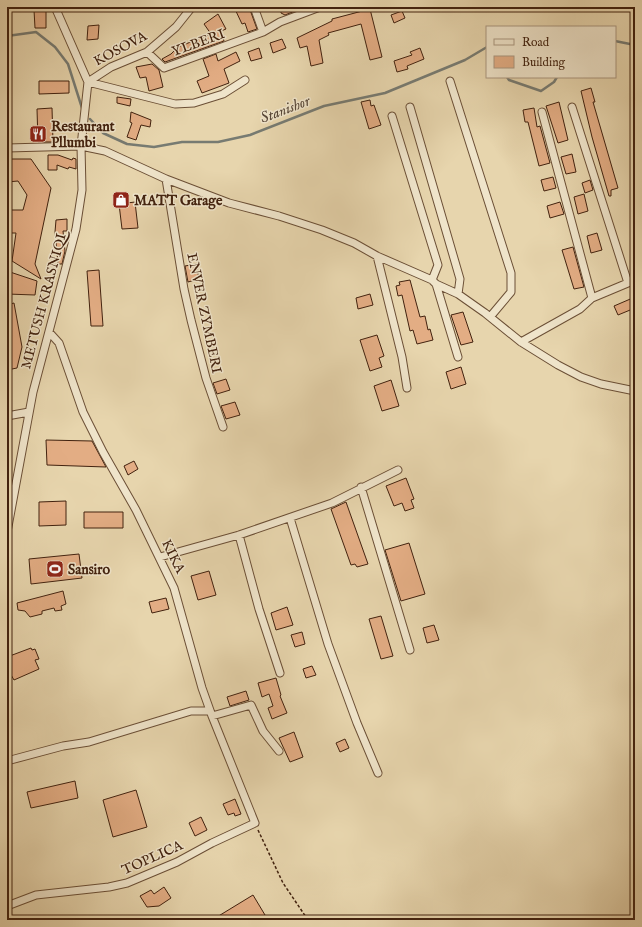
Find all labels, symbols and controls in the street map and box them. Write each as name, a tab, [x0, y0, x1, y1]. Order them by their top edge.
street label: YLBERI	[169, 25, 227, 61]
legend	[486, 26, 616, 78]
street label: KOSOVA	[91, 27, 151, 70]
text: Road	[522, 35, 550, 50]
text: Building	[522, 55, 566, 70]
water label: Stanishor	[258, 91, 314, 128]
place label: Restaurant Pllumbi	[51, 118, 115, 152]
restaurant icon: Restaurant Pllumbi	[28, 124, 48, 144]
shop icon: MATT Garage	[111, 190, 131, 210]
place label: MATT Garage	[134, 192, 223, 210]
street label: METUSH KRASNIQI	[17, 227, 72, 371]
street label: ENVER ZYMBERI	[182, 251, 226, 375]
street label: KIKA	[157, 536, 189, 577]
sports icon: Sansiro	[45, 559, 65, 579]
place label: Sansiro	[68, 561, 110, 579]
street label: TOPLICA	[119, 836, 186, 879]

